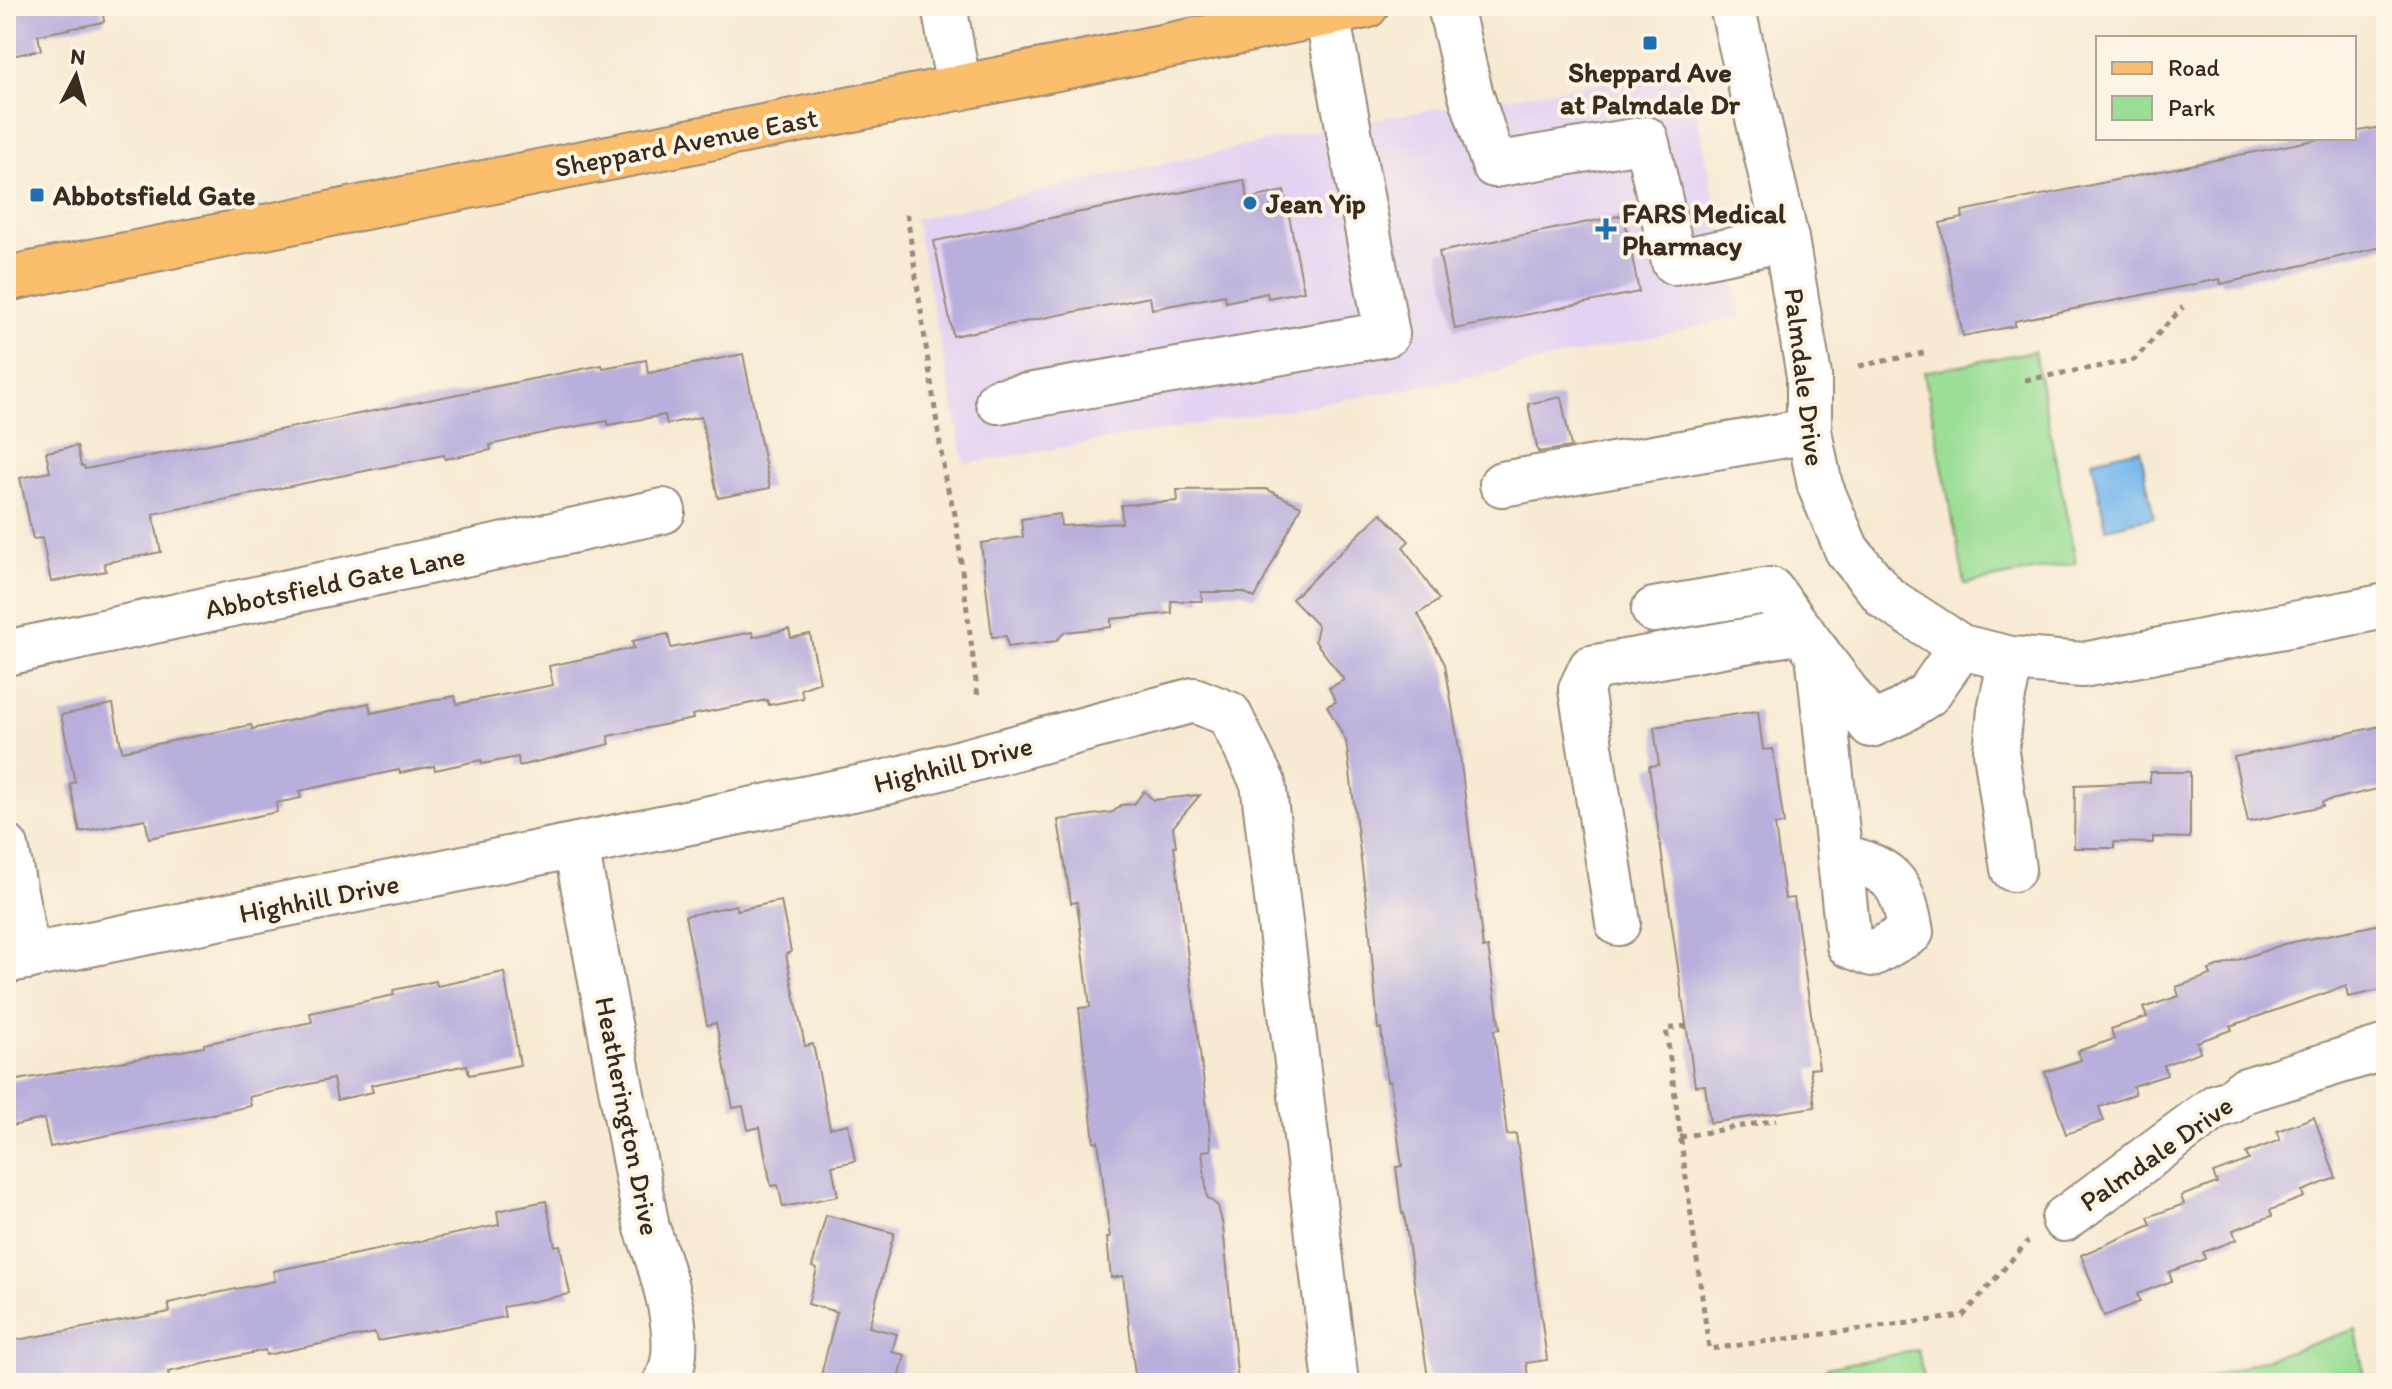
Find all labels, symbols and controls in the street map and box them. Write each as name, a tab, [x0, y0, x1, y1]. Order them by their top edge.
marker: Sheppard Ave at Palmdale Dr	[1641, 34, 1659, 52]
north arrow	[36, 36, 116, 116]
legend	[2096, 36, 2356, 140]
text: N	[69, 42, 87, 71]
text: Road	[2168, 53, 2220, 82]
place label: Sheppard Ave at Palmdale Dr	[1560, 55, 1741, 121]
text: Park	[2168, 93, 2215, 122]
street label: Sheppard Avenue East	[552, 100, 820, 184]
place label: Abbotsfield Gate	[52, 178, 256, 212]
marker: Abbotsfield Gate	[28, 186, 46, 204]
place label: Jean Yip	[1265, 186, 1366, 220]
marker: Jean Yip	[1241, 194, 1259, 212]
place label: FARS Medical Pharmacy	[1622, 196, 1786, 262]
marker: FARS Medical Pharmacy	[1597, 220, 1615, 238]
street label: Palmdale Drive	[1777, 286, 1833, 468]
street label: Abbotsfield Gate Lane	[202, 538, 468, 626]
street label: Highhill Drive	[870, 728, 1036, 800]
street label: Highhill Drive	[236, 866, 402, 930]
street label: Heatherington Drive	[588, 994, 668, 1238]
street label: Palmdale Drive	[2073, 1088, 2239, 1218]

